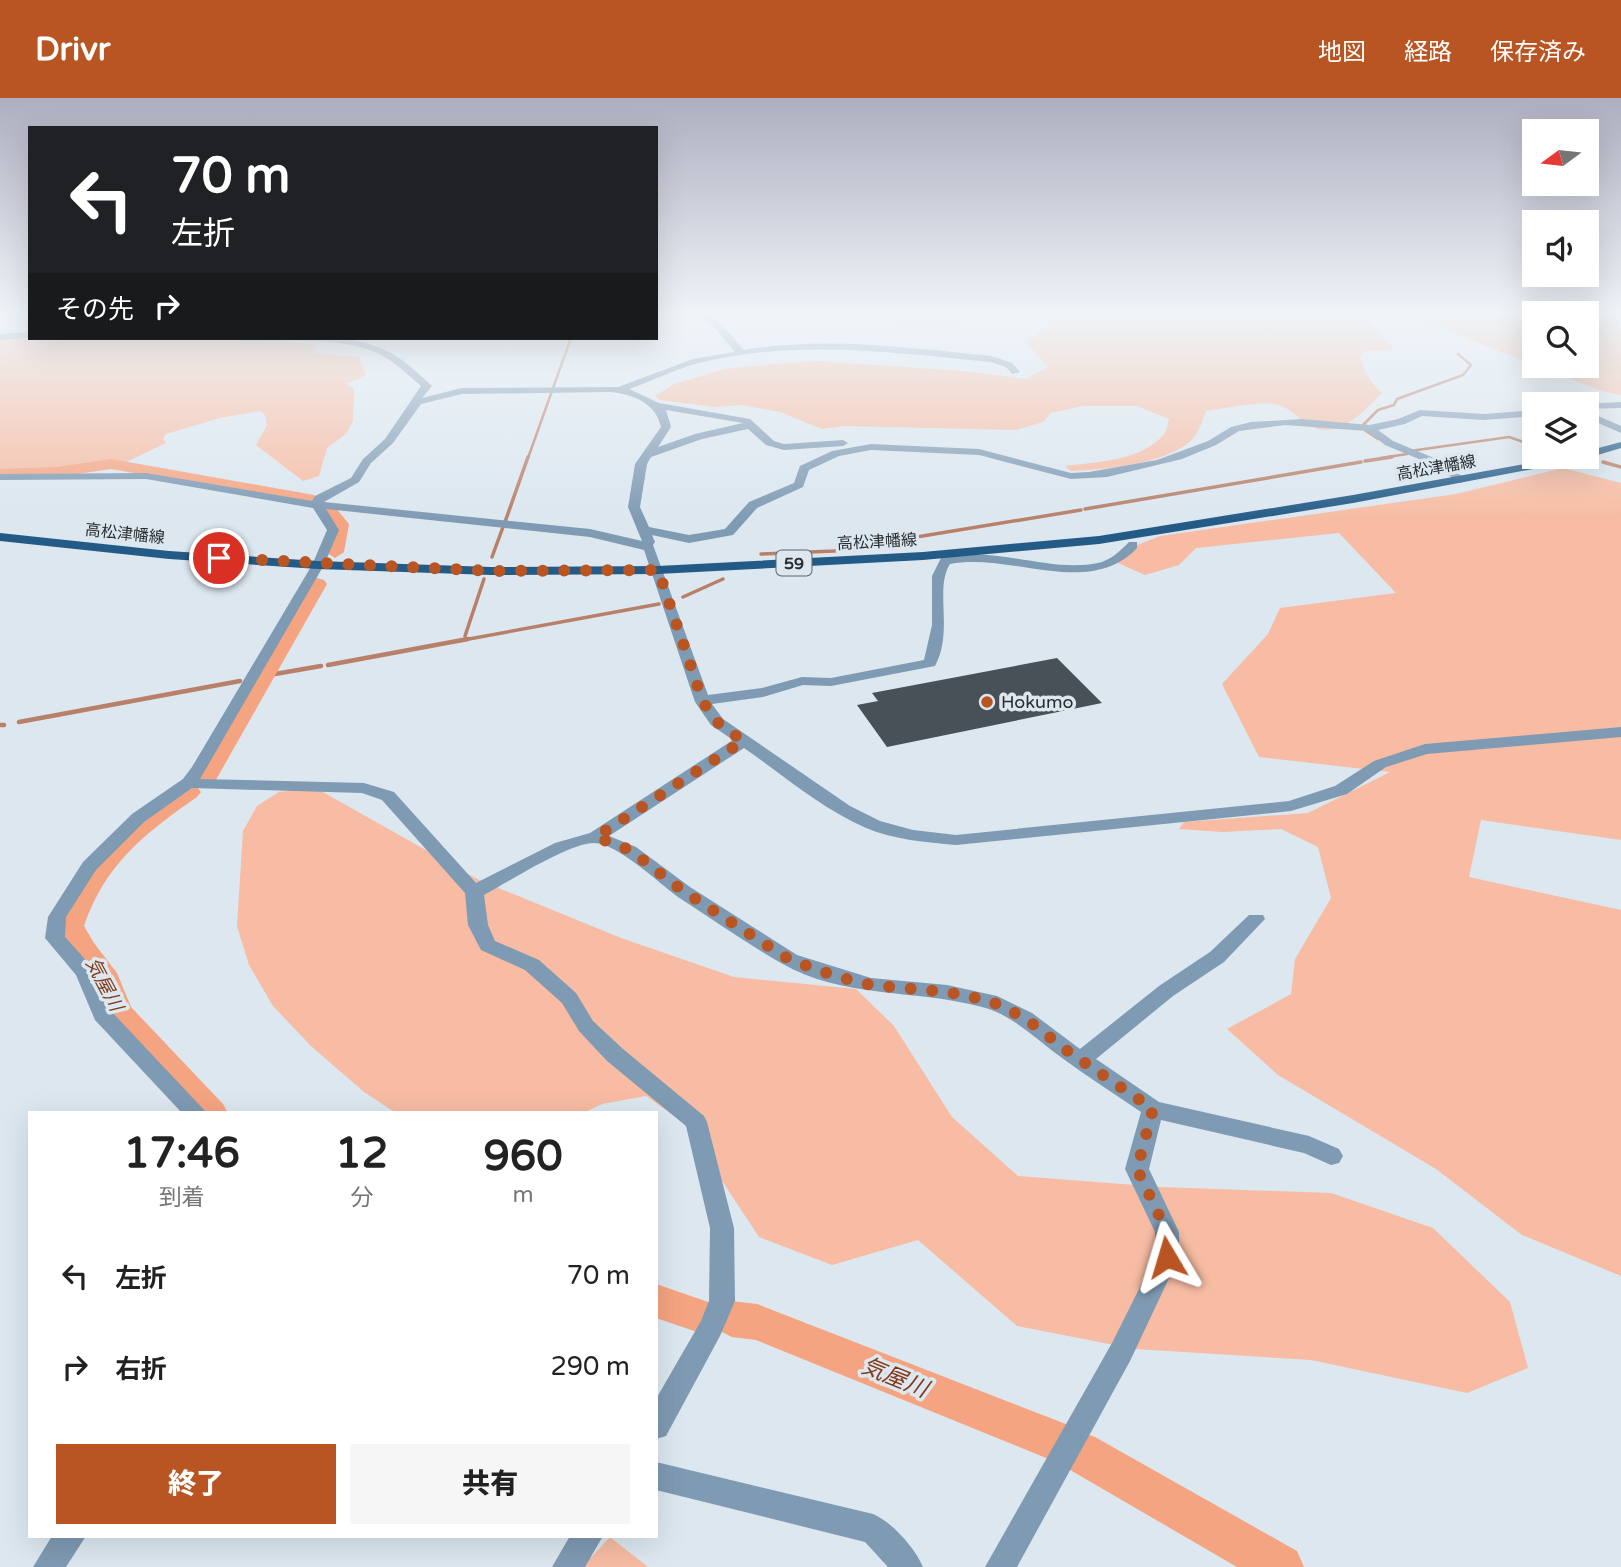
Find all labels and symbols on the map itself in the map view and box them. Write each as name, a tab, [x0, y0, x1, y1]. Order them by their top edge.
north arrow	[1522, 119, 1600, 196]
street label: 高松津幡線	[1395, 451, 1477, 485]
street label: 高松津幡線	[84, 520, 166, 548]
pin	[189, 528, 249, 588]
street label: 高松津幡線	[837, 530, 918, 554]
road number: 59	[776, 550, 812, 576]
place label: Hokumo	[1001, 691, 1074, 713]
marker: Hokumo	[979, 694, 995, 710]
water label: 気屋川	[81, 954, 128, 1017]
position arrow	[1130, 1220, 1204, 1294]
water label: 気屋川	[857, 1352, 935, 1405]

